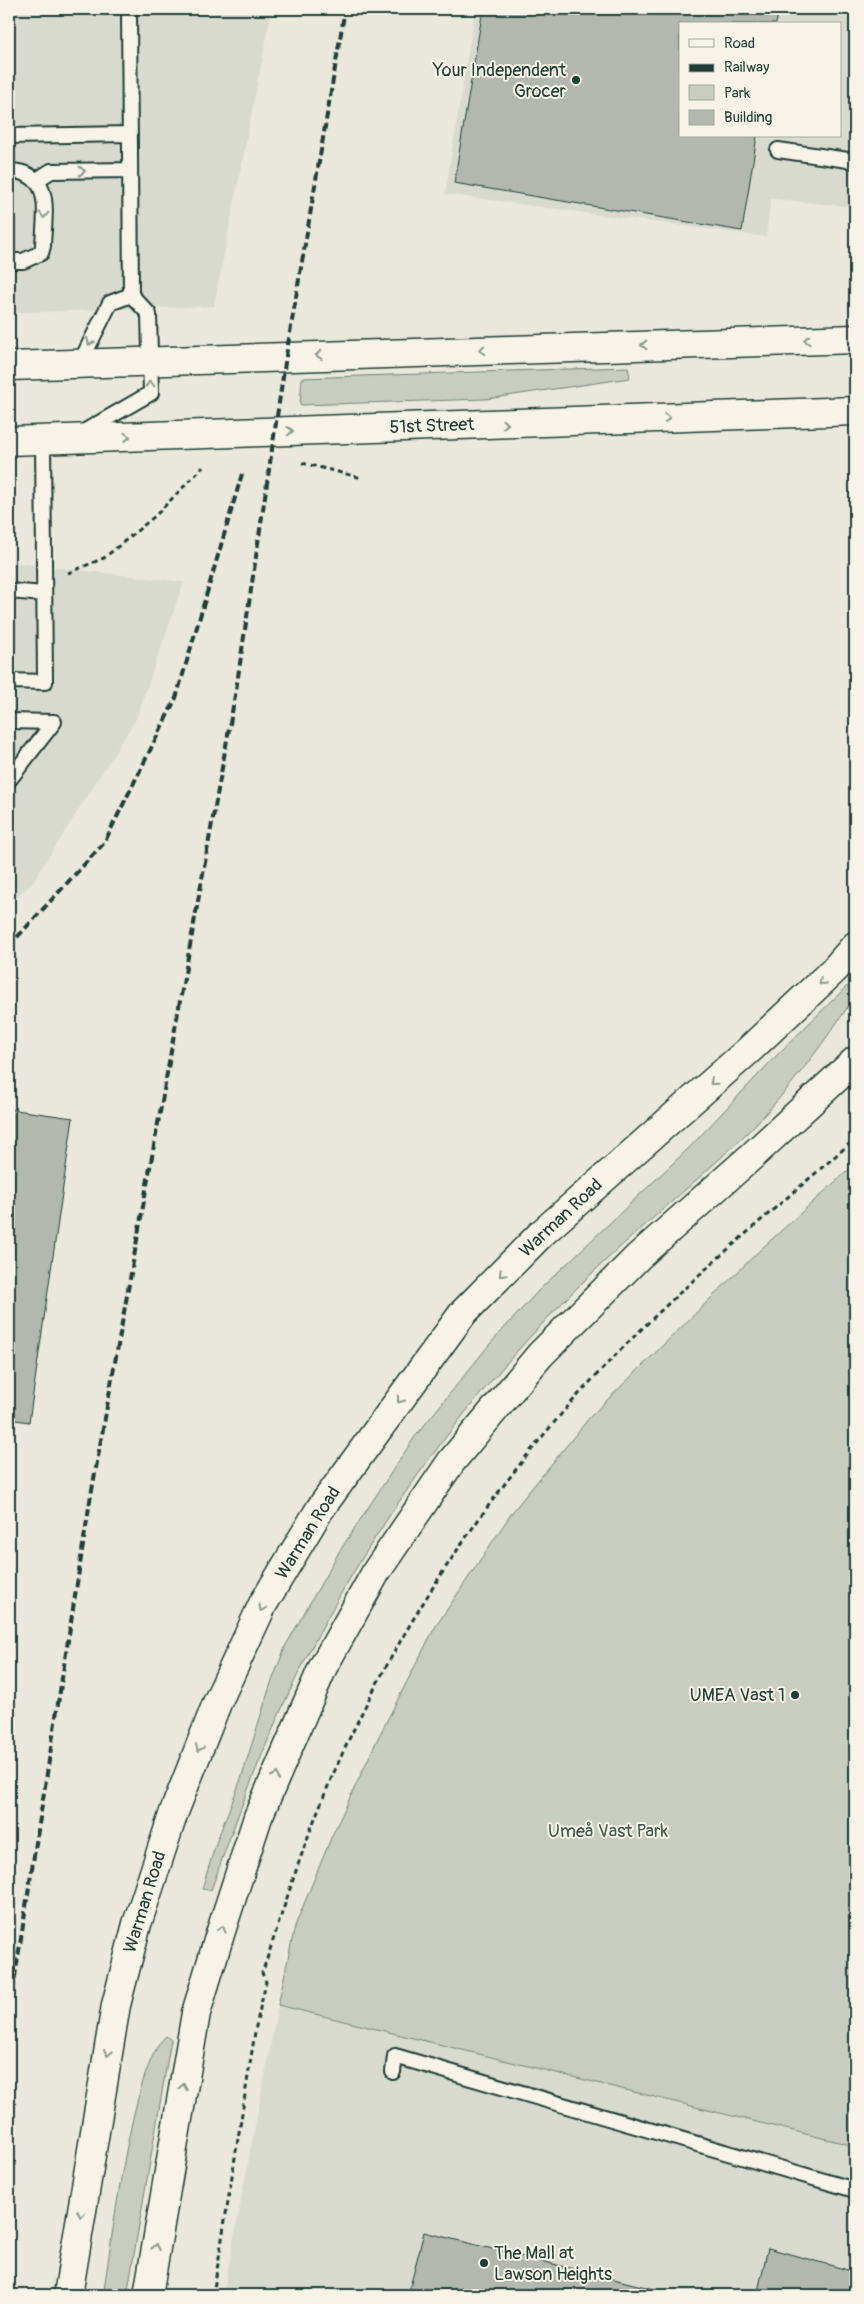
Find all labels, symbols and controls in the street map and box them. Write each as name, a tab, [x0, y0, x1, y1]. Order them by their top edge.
legend	[679, 22, 842, 138]
text: Road	[724, 34, 755, 53]
text: Railway	[724, 58, 770, 77]
place label: Your Independent Grocer	[432, 59, 567, 103]
marker: Your Independent Grocer	[570, 74, 582, 86]
text: Park	[724, 84, 751, 103]
text: Building	[724, 108, 772, 127]
one-way arrow	[78, 166, 86, 176]
one-way arrow	[39, 211, 49, 219]
one-way arrow	[802, 335, 810, 345]
one-way arrow	[86, 337, 96, 346]
one-way arrow	[640, 340, 648, 350]
one-way arrow	[477, 345, 485, 355]
one-way arrow	[315, 350, 323, 360]
one-way arrow	[145, 380, 156, 388]
street label: 51st Street	[389, 413, 476, 439]
one-way arrow	[664, 413, 671, 423]
one-way arrow	[501, 418, 509, 429]
one-way arrow	[286, 426, 294, 437]
one-way arrow	[124, 432, 132, 442]
one-way arrow	[818, 976, 827, 985]
one-way arrow	[710, 1076, 719, 1085]
street label: Warman Road	[515, 1174, 607, 1262]
one-way arrow	[499, 1268, 508, 1277]
one-way arrow	[397, 1394, 406, 1404]
street label: Warman Road	[270, 1482, 346, 1584]
one-way arrow	[258, 1603, 268, 1612]
place label: UMEA Vast 1	[690, 1684, 785, 1707]
marker: UMEA Vast 1	[789, 1689, 801, 1701]
one-way arrow	[194, 1744, 204, 1752]
one-way arrow	[269, 1772, 280, 1781]
park label: Umeå Vast Park	[548, 1820, 668, 1843]
street label: Warman Road	[119, 1848, 171, 1956]
one-way arrow	[216, 1926, 226, 1934]
one-way arrow	[104, 2049, 114, 2058]
one-way arrow	[177, 2083, 188, 2091]
one-way arrow	[77, 2209, 87, 2218]
place label: The Mall at Lawson Heights	[494, 2242, 612, 2286]
one-way arrow	[150, 2243, 160, 2252]
marker: The Mall at Lawson Heights	[478, 2257, 490, 2269]

